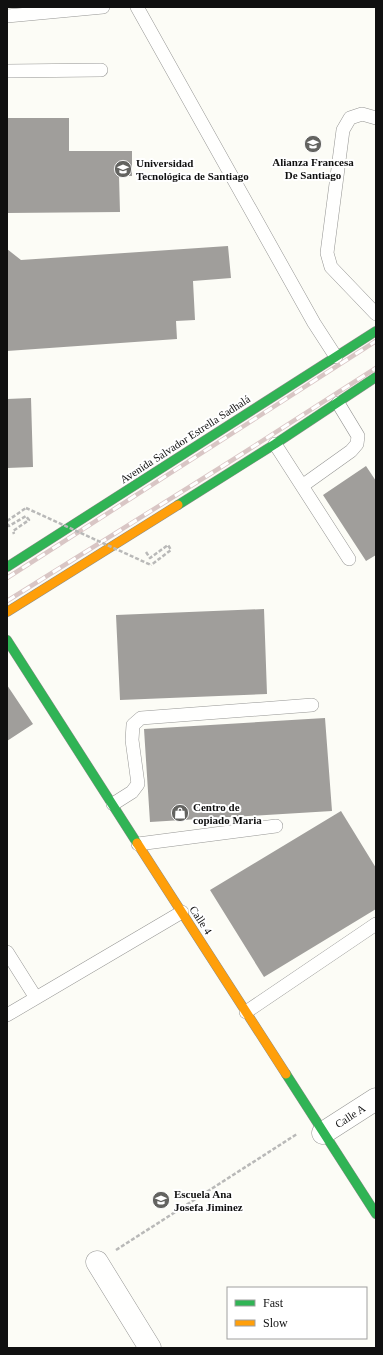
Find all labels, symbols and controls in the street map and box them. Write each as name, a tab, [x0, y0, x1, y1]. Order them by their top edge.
school or university icon: Alianza Francesa De Santiago	[303, 134, 323, 154]
place label: Alianza Francesa De Santiago	[272, 156, 354, 181]
place label: Universidad Tecnológica de Santiago	[136, 157, 249, 182]
school or university icon: Universidad Tecnológica de Santiago	[113, 159, 133, 179]
street label: Avenida Salvador Estrella Sadhalá	[118, 392, 252, 485]
place label: Centro de copiado Maria	[193, 801, 262, 826]
shop icon: Centro de copiado Maria	[170, 803, 190, 823]
street label: Calle 4	[187, 904, 215, 937]
street label: Calle A	[333, 1102, 367, 1130]
place label: Escuela Ana Josefa Jiminez	[174, 1188, 243, 1213]
school or university icon: Escuela Ana Josefa Jiminez	[151, 1190, 171, 1210]
legend	[227, 1287, 367, 1339]
text: Fast	[263, 1296, 284, 1310]
text: Slow	[263, 1316, 288, 1330]

